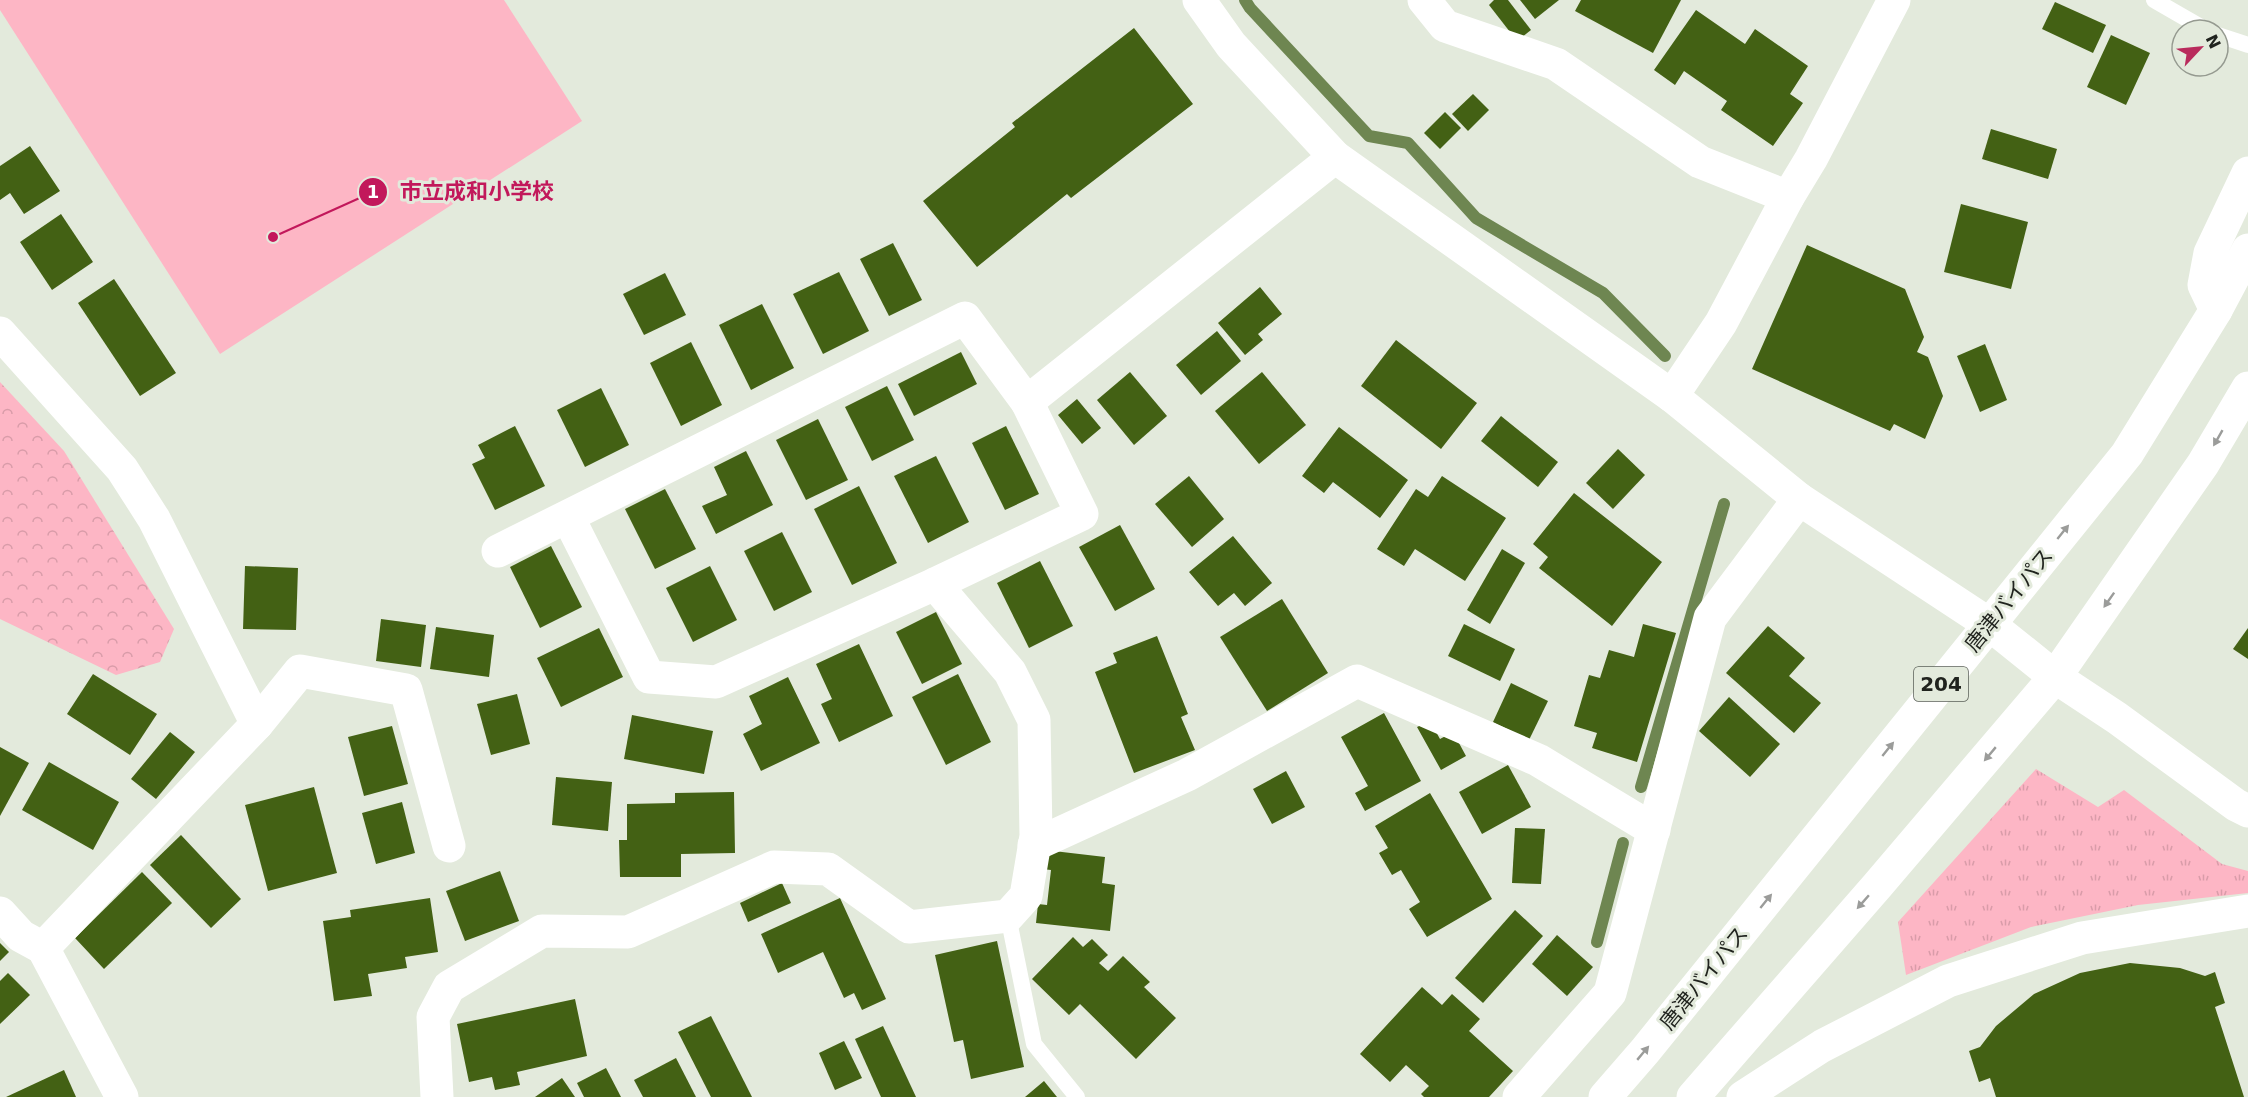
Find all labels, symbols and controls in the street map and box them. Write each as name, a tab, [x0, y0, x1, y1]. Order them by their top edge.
north arrow	[2170, 18, 2230, 78]
text: N	[2202, 31, 2225, 52]
callout: 市立成和小学校	[358, 172, 566, 212]
text: 市立成和小学校	[400, 179, 554, 204]
text: 1	[367, 181, 379, 202]
one-way arrow	[2213, 430, 2224, 446]
one-way arrow	[2057, 524, 2070, 540]
street label: 唐津バイパス	[1960, 544, 2058, 656]
one-way arrow	[2103, 591, 2115, 607]
road number: 204	[1914, 667, 1968, 701]
one-way arrow	[1881, 741, 1894, 757]
one-way arrow	[1984, 746, 1997, 761]
one-way arrow	[1759, 893, 1772, 909]
one-way arrow	[1857, 894, 1870, 910]
street label: 唐津バイパス	[1655, 922, 1753, 1034]
one-way arrow	[1636, 1046, 1649, 1061]

